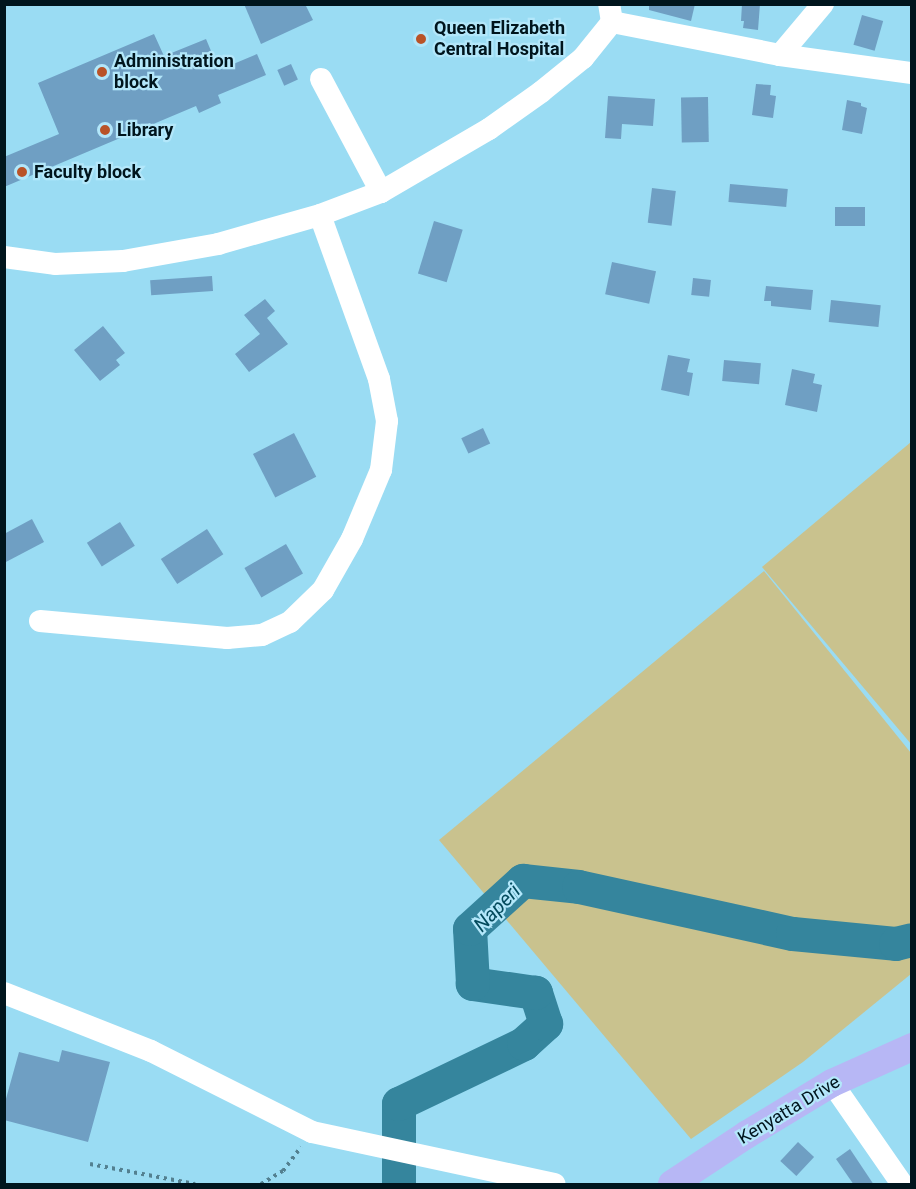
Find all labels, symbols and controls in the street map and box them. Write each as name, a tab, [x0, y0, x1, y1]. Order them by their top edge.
place label: Queen Elizabeth Central Hospital	[434, 18, 565, 60]
marker: Queen Elizabeth Central Hospital	[412, 30, 430, 48]
place label: Administration block	[114, 51, 234, 94]
marker: Administration block	[95, 65, 109, 79]
place label: Library	[117, 119, 173, 141]
marker: Library	[98, 123, 112, 137]
place label: Faculty block	[34, 161, 141, 183]
marker: Faculty block	[15, 165, 29, 179]
water label: Naperi	[469, 879, 525, 937]
street label: Kenyatta Drive	[734, 1071, 844, 1149]

